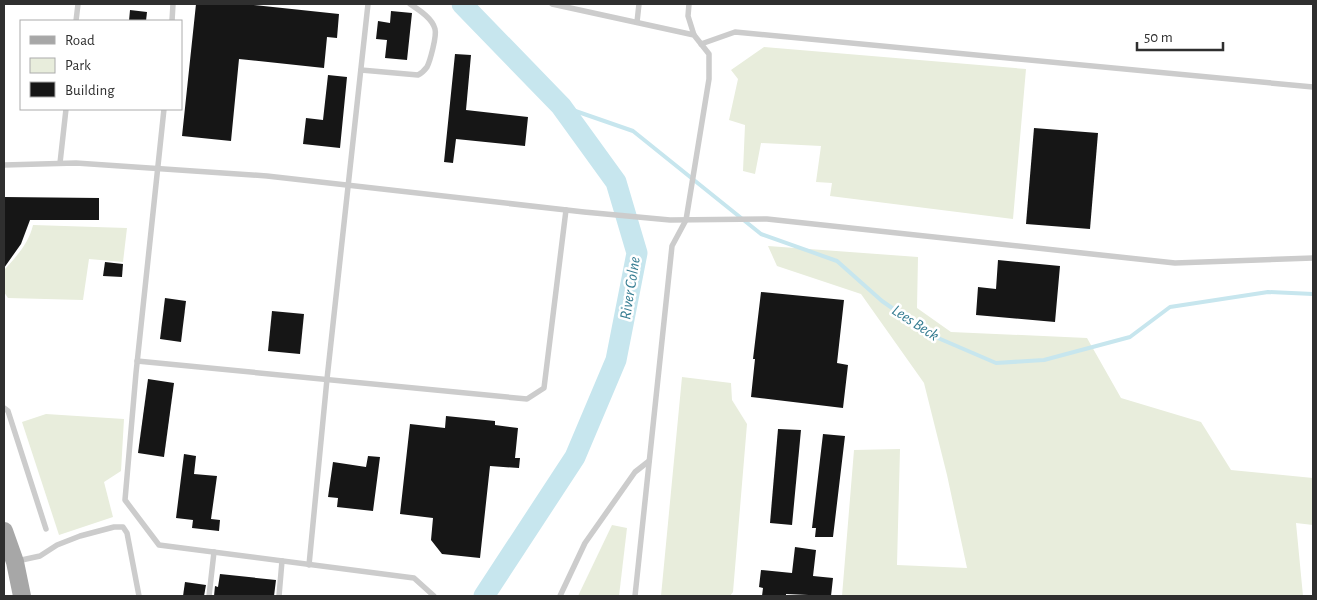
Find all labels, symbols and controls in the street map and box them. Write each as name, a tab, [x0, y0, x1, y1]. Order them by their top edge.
legend	[20, 20, 182, 110]
scale bar	[1137, 20, 1223, 52]
text: 50 m	[1144, 30, 1173, 45]
text: Road	[65, 33, 95, 48]
text: Park	[65, 58, 91, 73]
text: Building	[65, 83, 115, 98]
water label: River Colne	[617, 256, 643, 321]
water label: Lees Beck	[889, 302, 942, 344]

